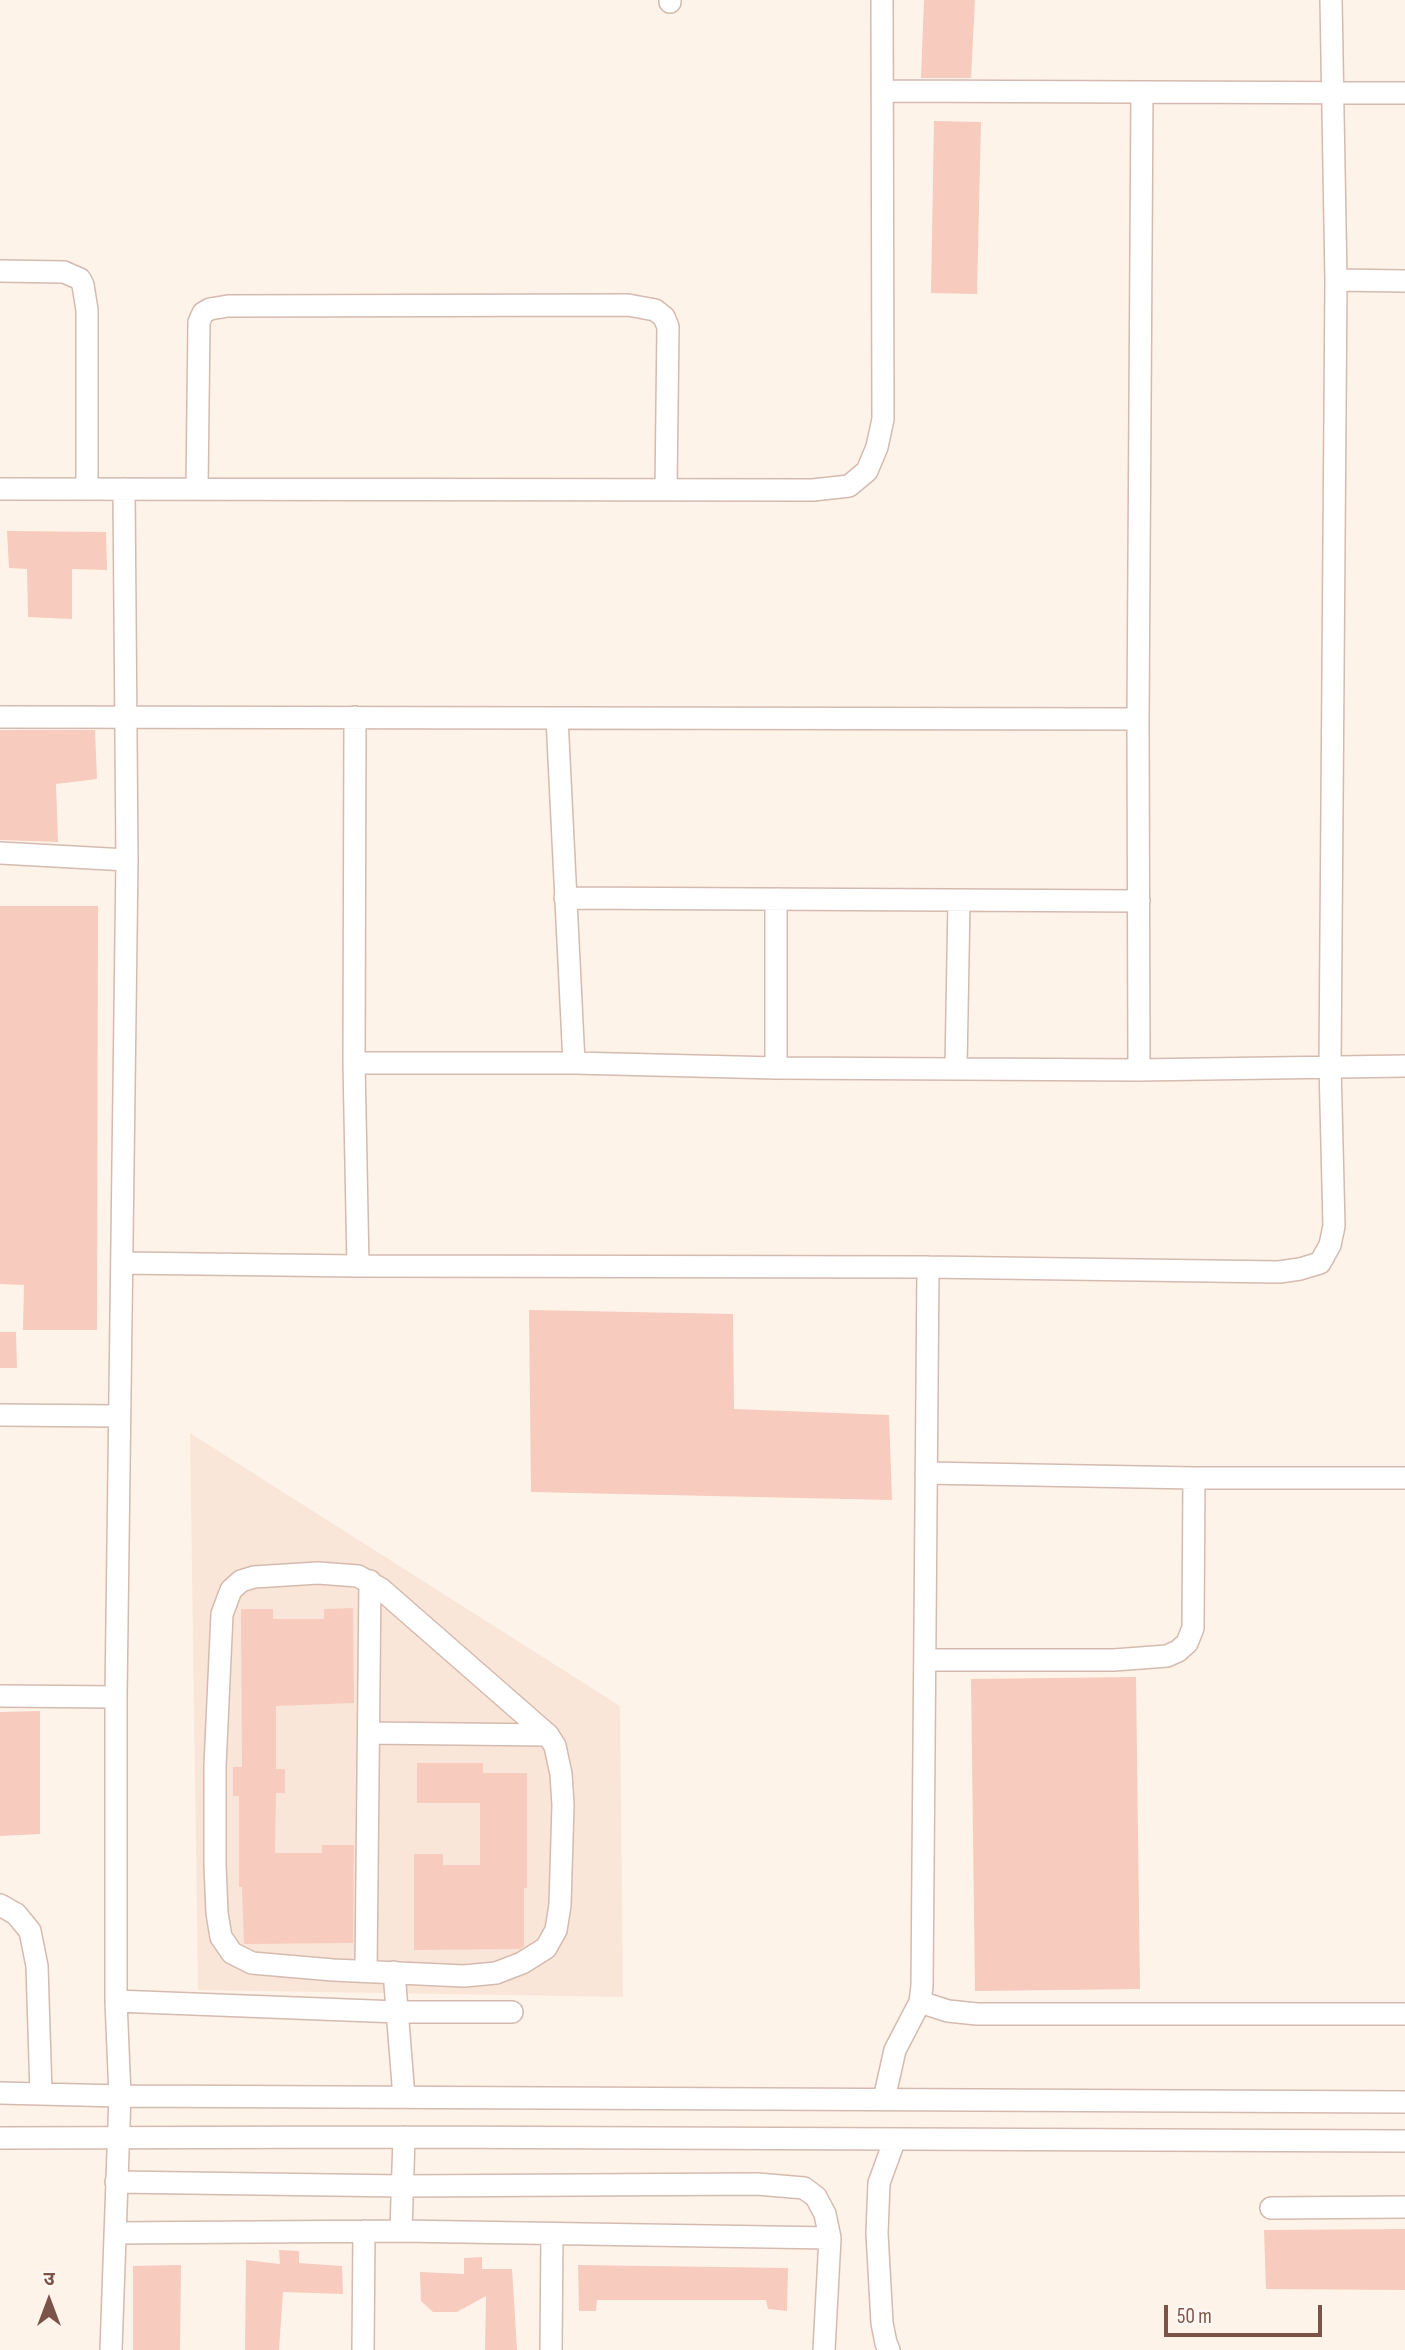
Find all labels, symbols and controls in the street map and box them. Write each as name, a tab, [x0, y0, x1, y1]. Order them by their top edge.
north arrow	[14, 2266, 84, 2336]
text: उ	[43, 2268, 55, 2291]
scale bar	[1167, 2290, 1324, 2334]
text: 50 m	[1177, 2304, 1212, 2329]

